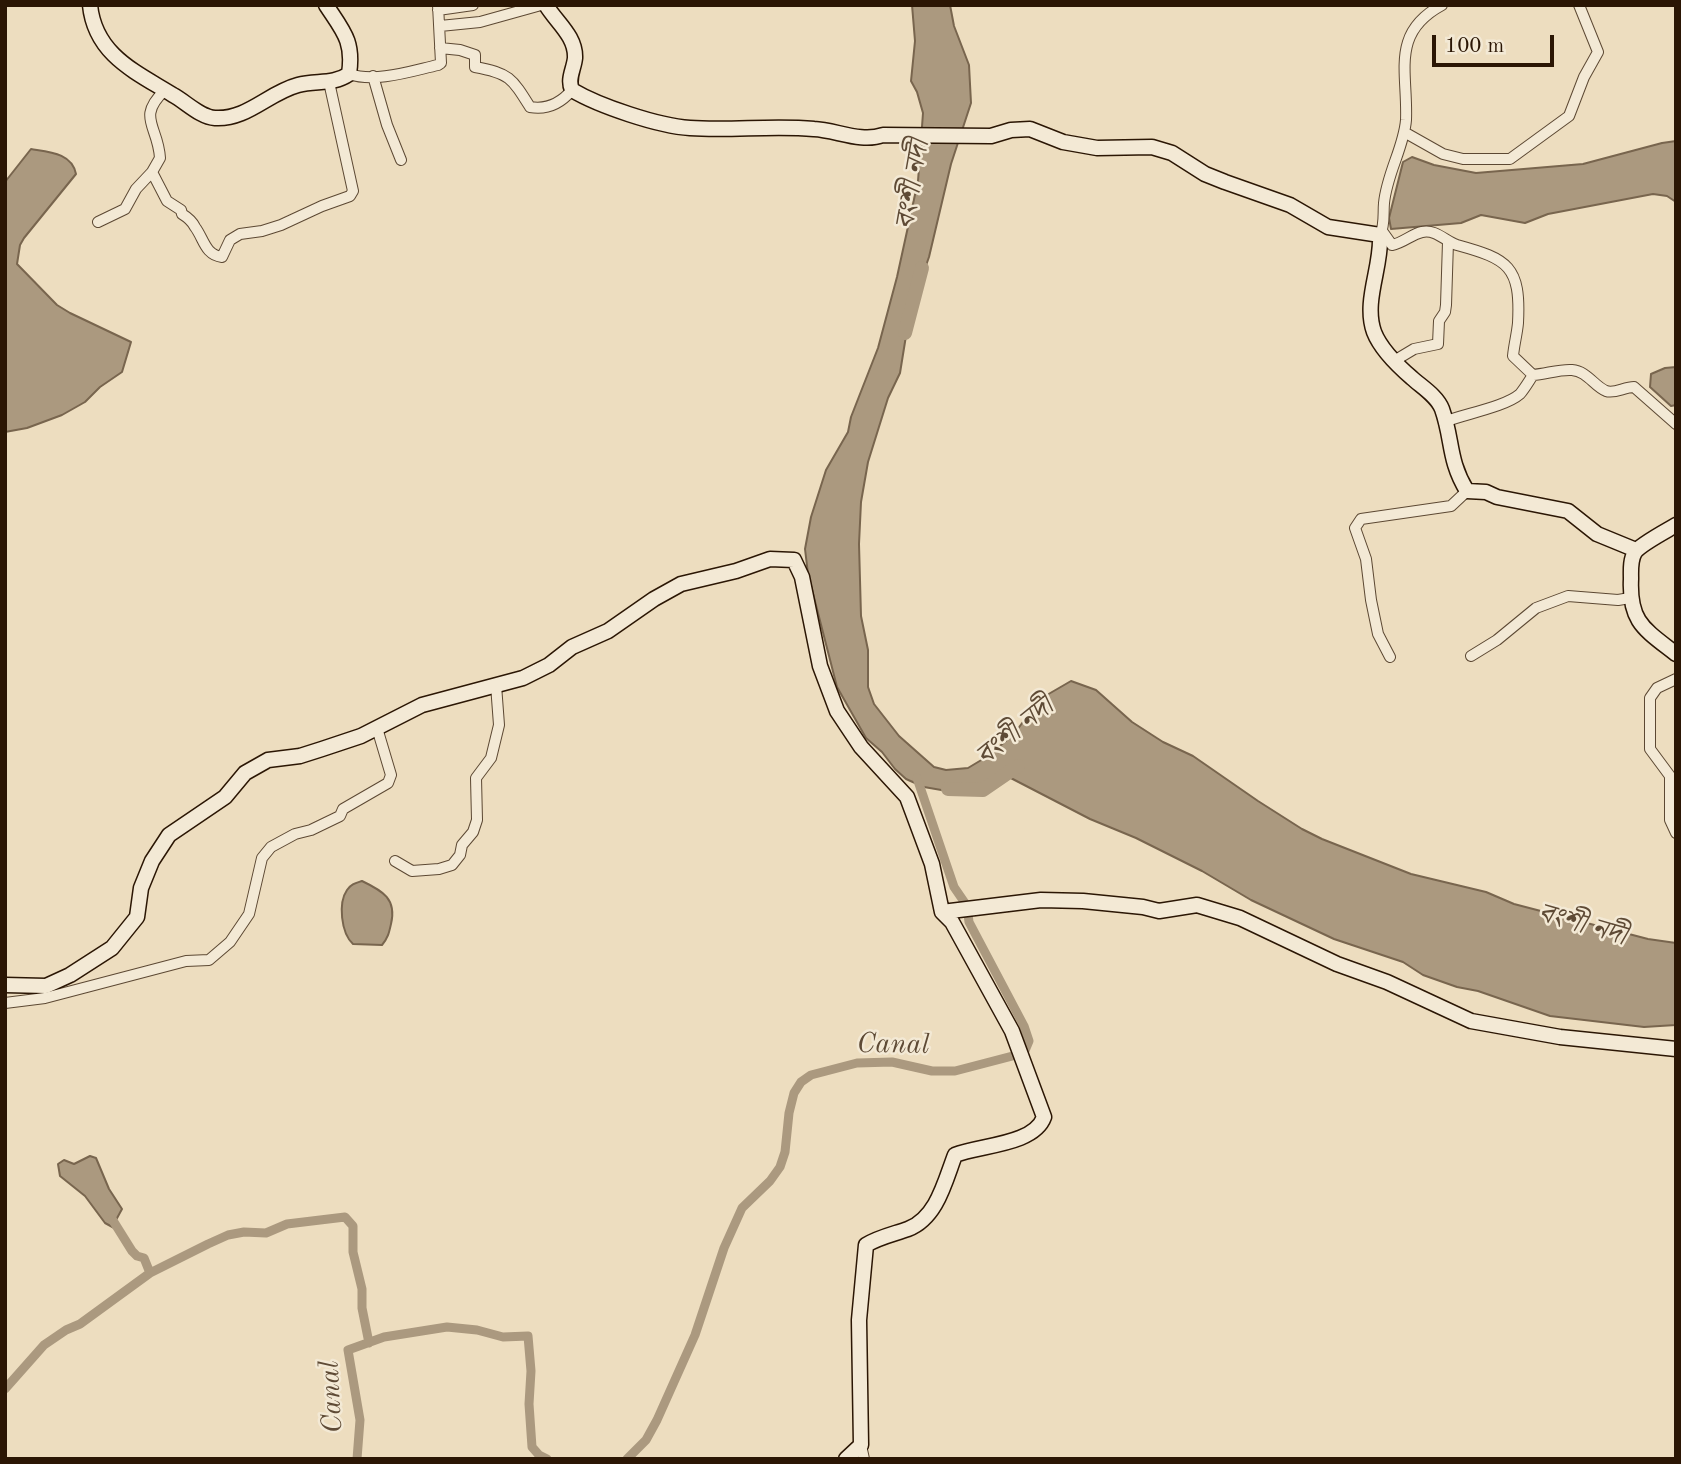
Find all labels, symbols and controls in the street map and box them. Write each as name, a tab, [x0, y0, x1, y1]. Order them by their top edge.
scale bar	[1436, 21, 1558, 65]
text: 100 m	[1445, 36, 1504, 57]
water label: বংশী নদী	[889, 138, 937, 232]
water label: বংশী নদী	[969, 691, 1061, 773]
water label: বংশী নদী	[1534, 896, 1630, 954]
water label: Canal	[856, 1028, 930, 1062]
water label: Canal	[313, 1360, 351, 1434]

